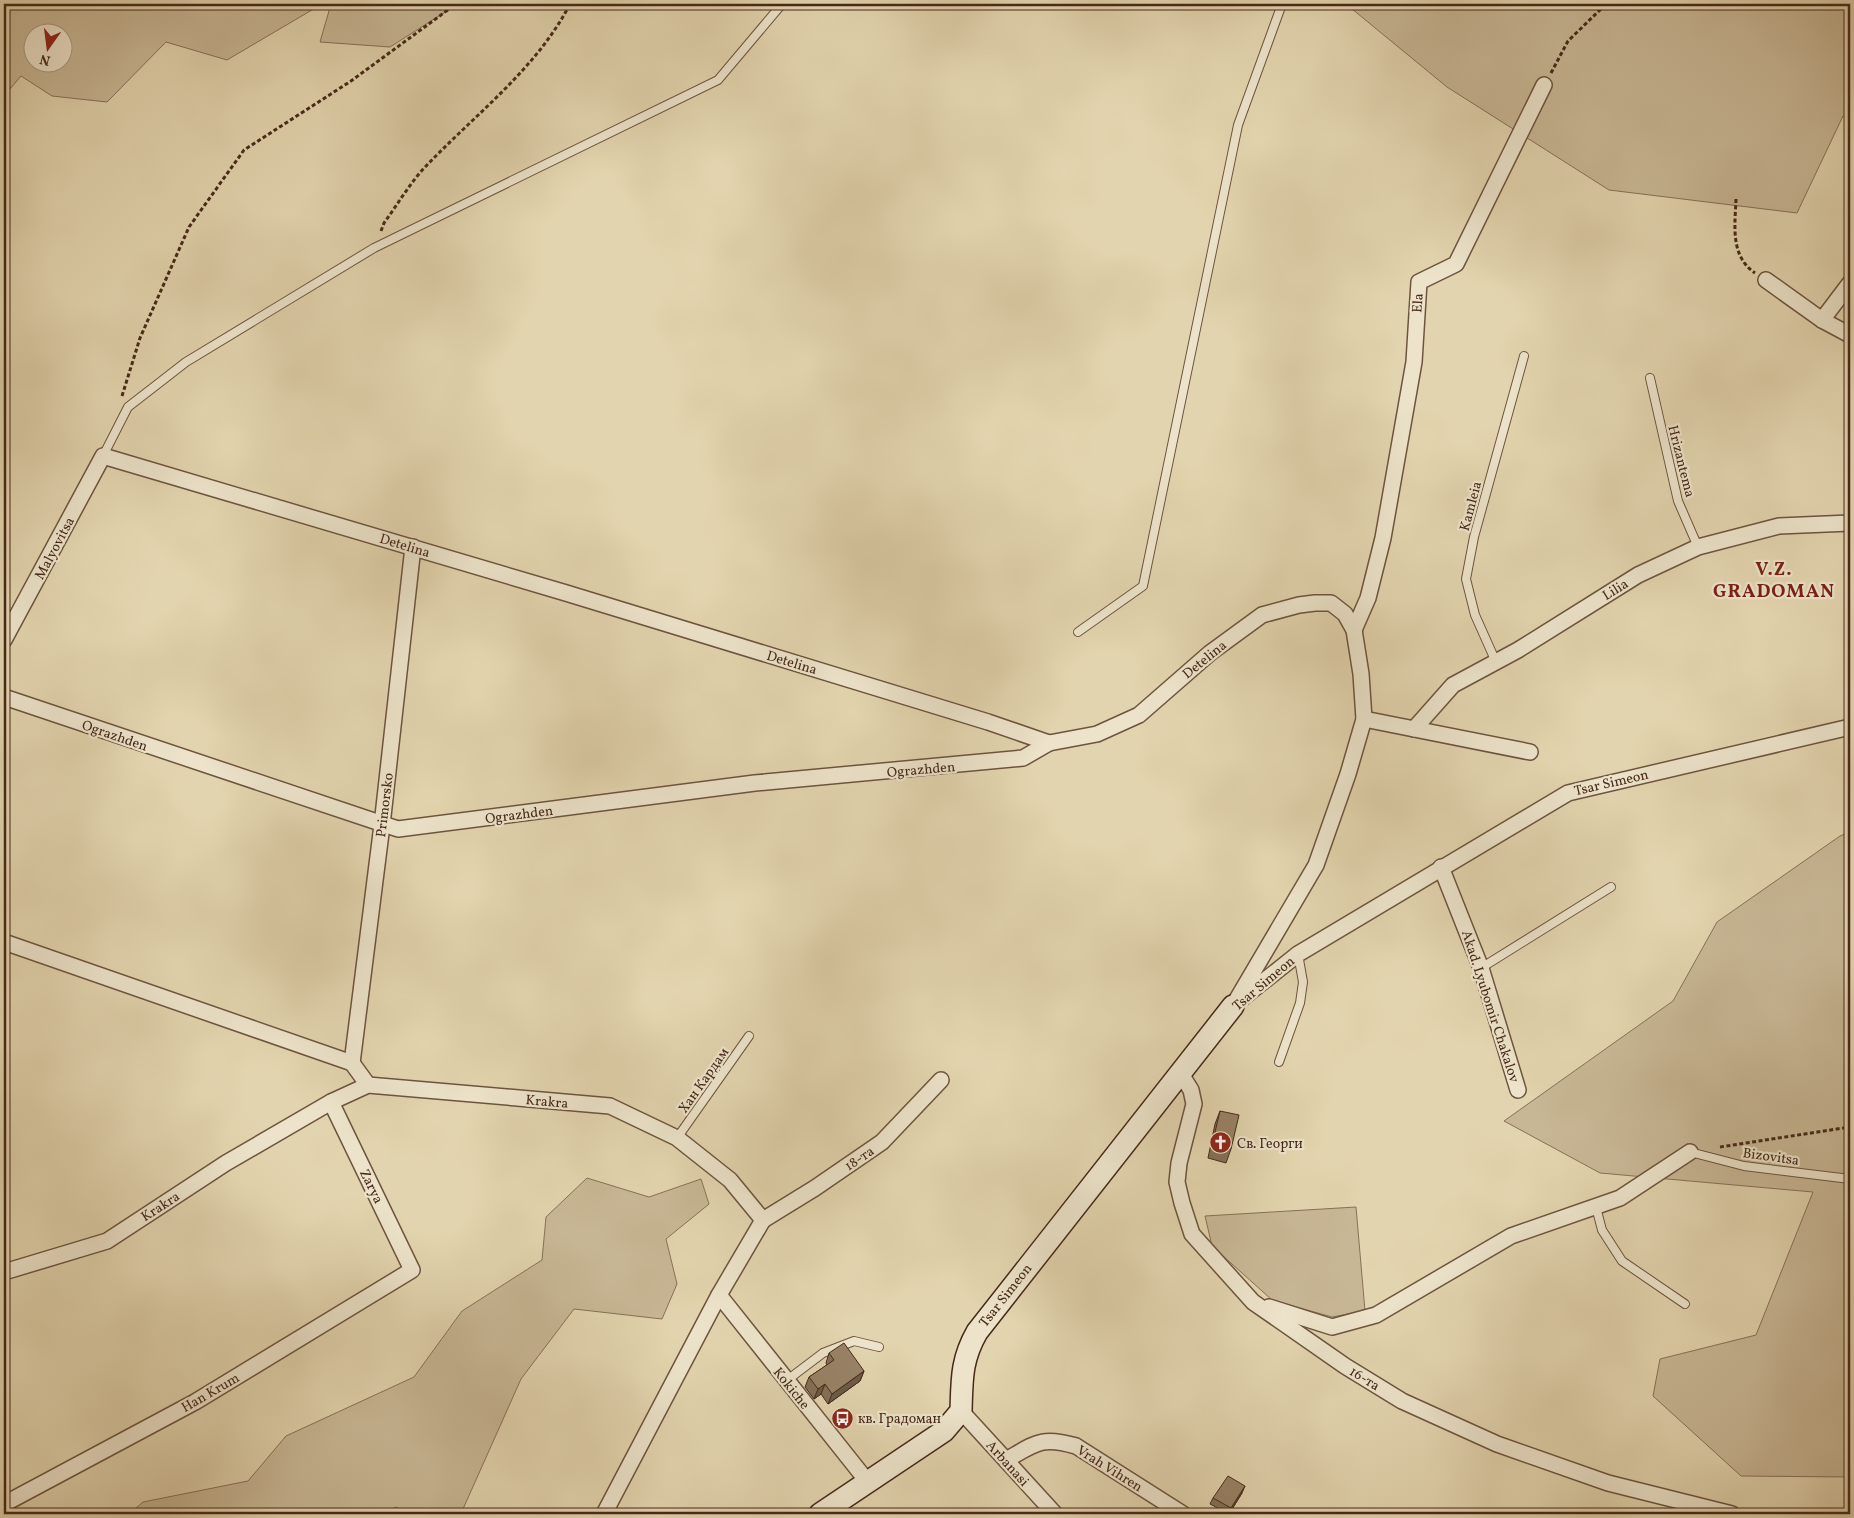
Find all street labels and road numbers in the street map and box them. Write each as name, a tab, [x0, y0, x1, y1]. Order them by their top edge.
street label: Ela	[1408, 293, 1429, 314]
street label: Hrizantema	[1662, 423, 1699, 499]
street label: Kamleia	[1456, 479, 1487, 533]
street label: Malyovitsa	[31, 514, 80, 583]
street label: Detelina	[377, 530, 432, 563]
street label: Lilia	[1599, 575, 1632, 606]
street label: Detelina	[1179, 636, 1231, 684]
street label: Detelina	[764, 647, 819, 680]
street label: Ograzhden	[79, 716, 150, 757]
street label: Ograzhden	[886, 758, 956, 783]
street label: Tsar Simeon	[1572, 766, 1650, 801]
street label: Primorsko	[372, 772, 399, 838]
street label: Ograzhden	[484, 802, 554, 829]
street label: Akad. Lyubomir Chakalov	[1456, 928, 1523, 1086]
street label: Tsar Simeon	[1229, 952, 1299, 1016]
street label: Хан Кардам	[675, 1044, 734, 1118]
street label: Krakra	[525, 1091, 569, 1114]
street label: 18-та	[841, 1142, 878, 1176]
street label: Bizovitsa	[1741, 1144, 1800, 1171]
street label: Zarya	[354, 1166, 387, 1207]
street label: Krakra	[138, 1188, 184, 1227]
street label: Tsar Simeon	[975, 1260, 1037, 1332]
street label: 16-та	[1345, 1363, 1383, 1396]
street label: Kokiche	[768, 1364, 814, 1414]
street label: Han Krum	[178, 1369, 243, 1418]
street label: Arbanasi	[981, 1437, 1033, 1491]
street label: Vrah Vihren	[1073, 1441, 1146, 1497]

